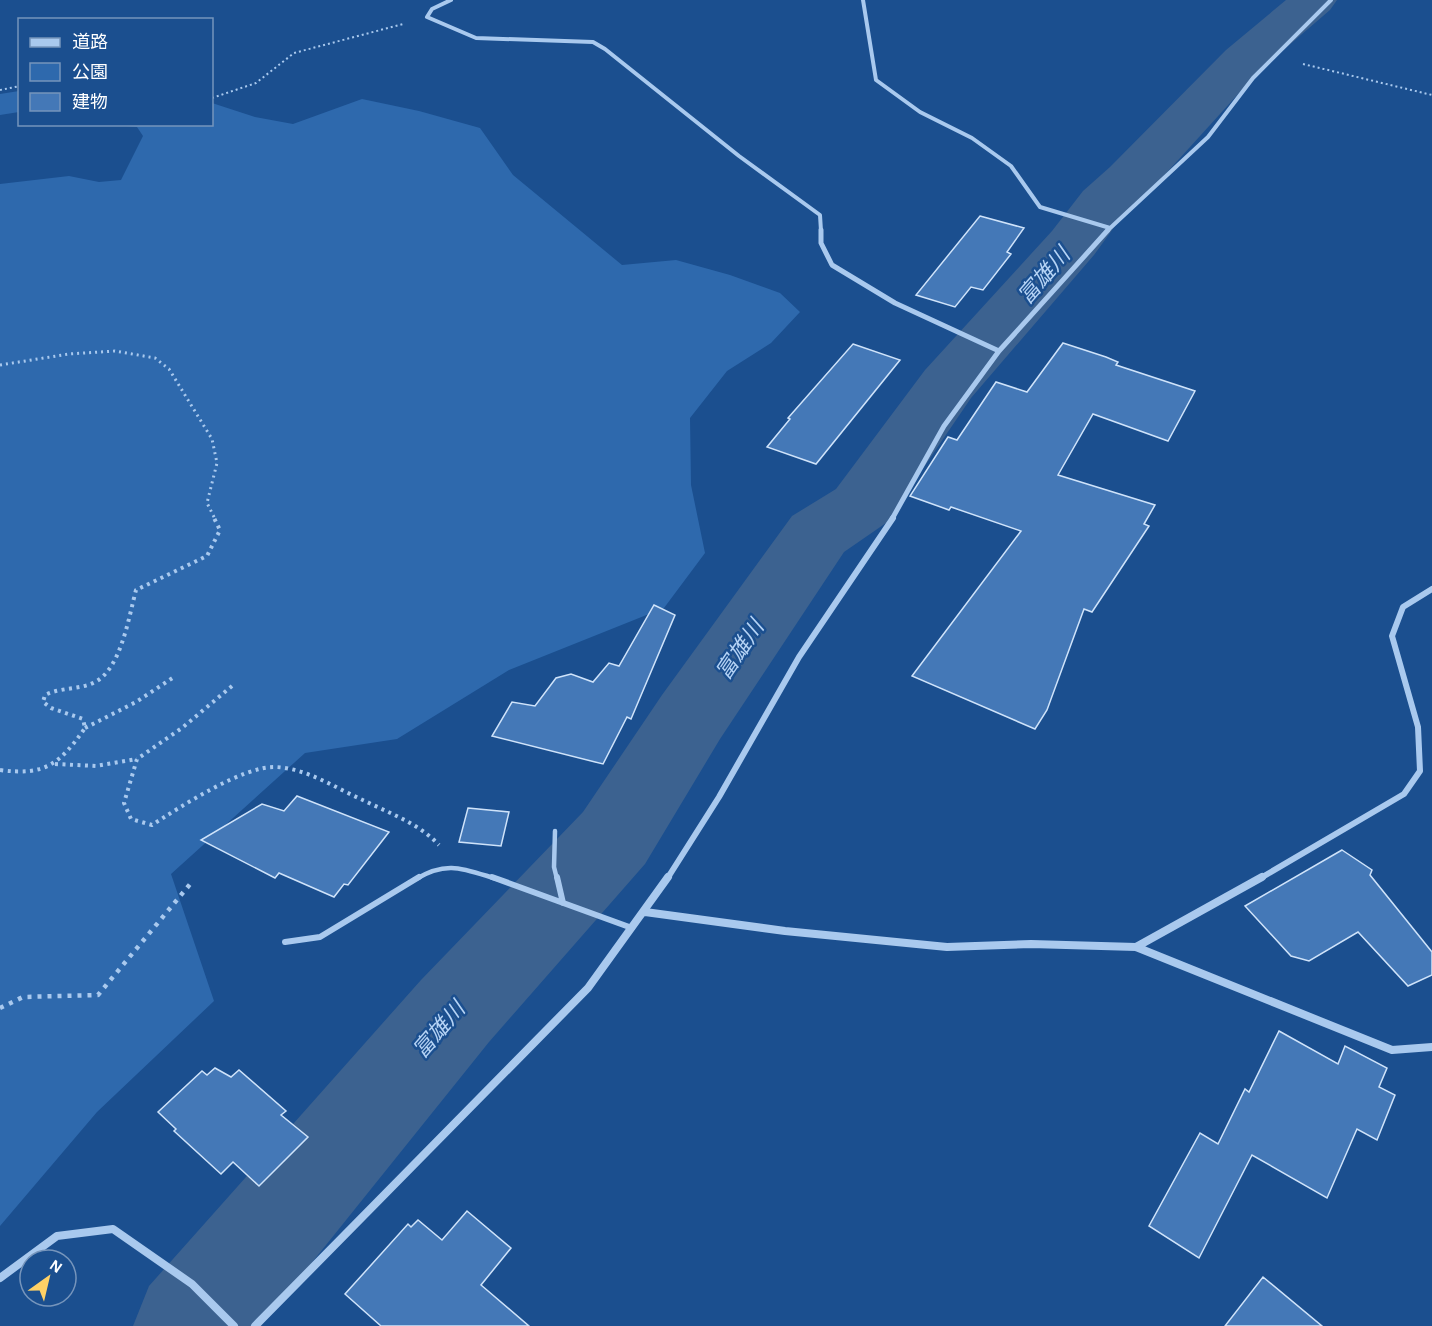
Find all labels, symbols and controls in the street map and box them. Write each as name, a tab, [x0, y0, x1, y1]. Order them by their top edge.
legend	[18, 18, 213, 126]
text: 道路	[72, 32, 108, 52]
text: 公園	[72, 63, 108, 82]
text: 建物	[72, 92, 108, 112]
water label: 富雄川	[1013, 242, 1075, 308]
water label: 富雄川	[712, 614, 769, 684]
water label: 富雄川	[408, 996, 470, 1062]
north arrow	[18, 1248, 78, 1308]
text: N	[47, 1257, 65, 1276]

